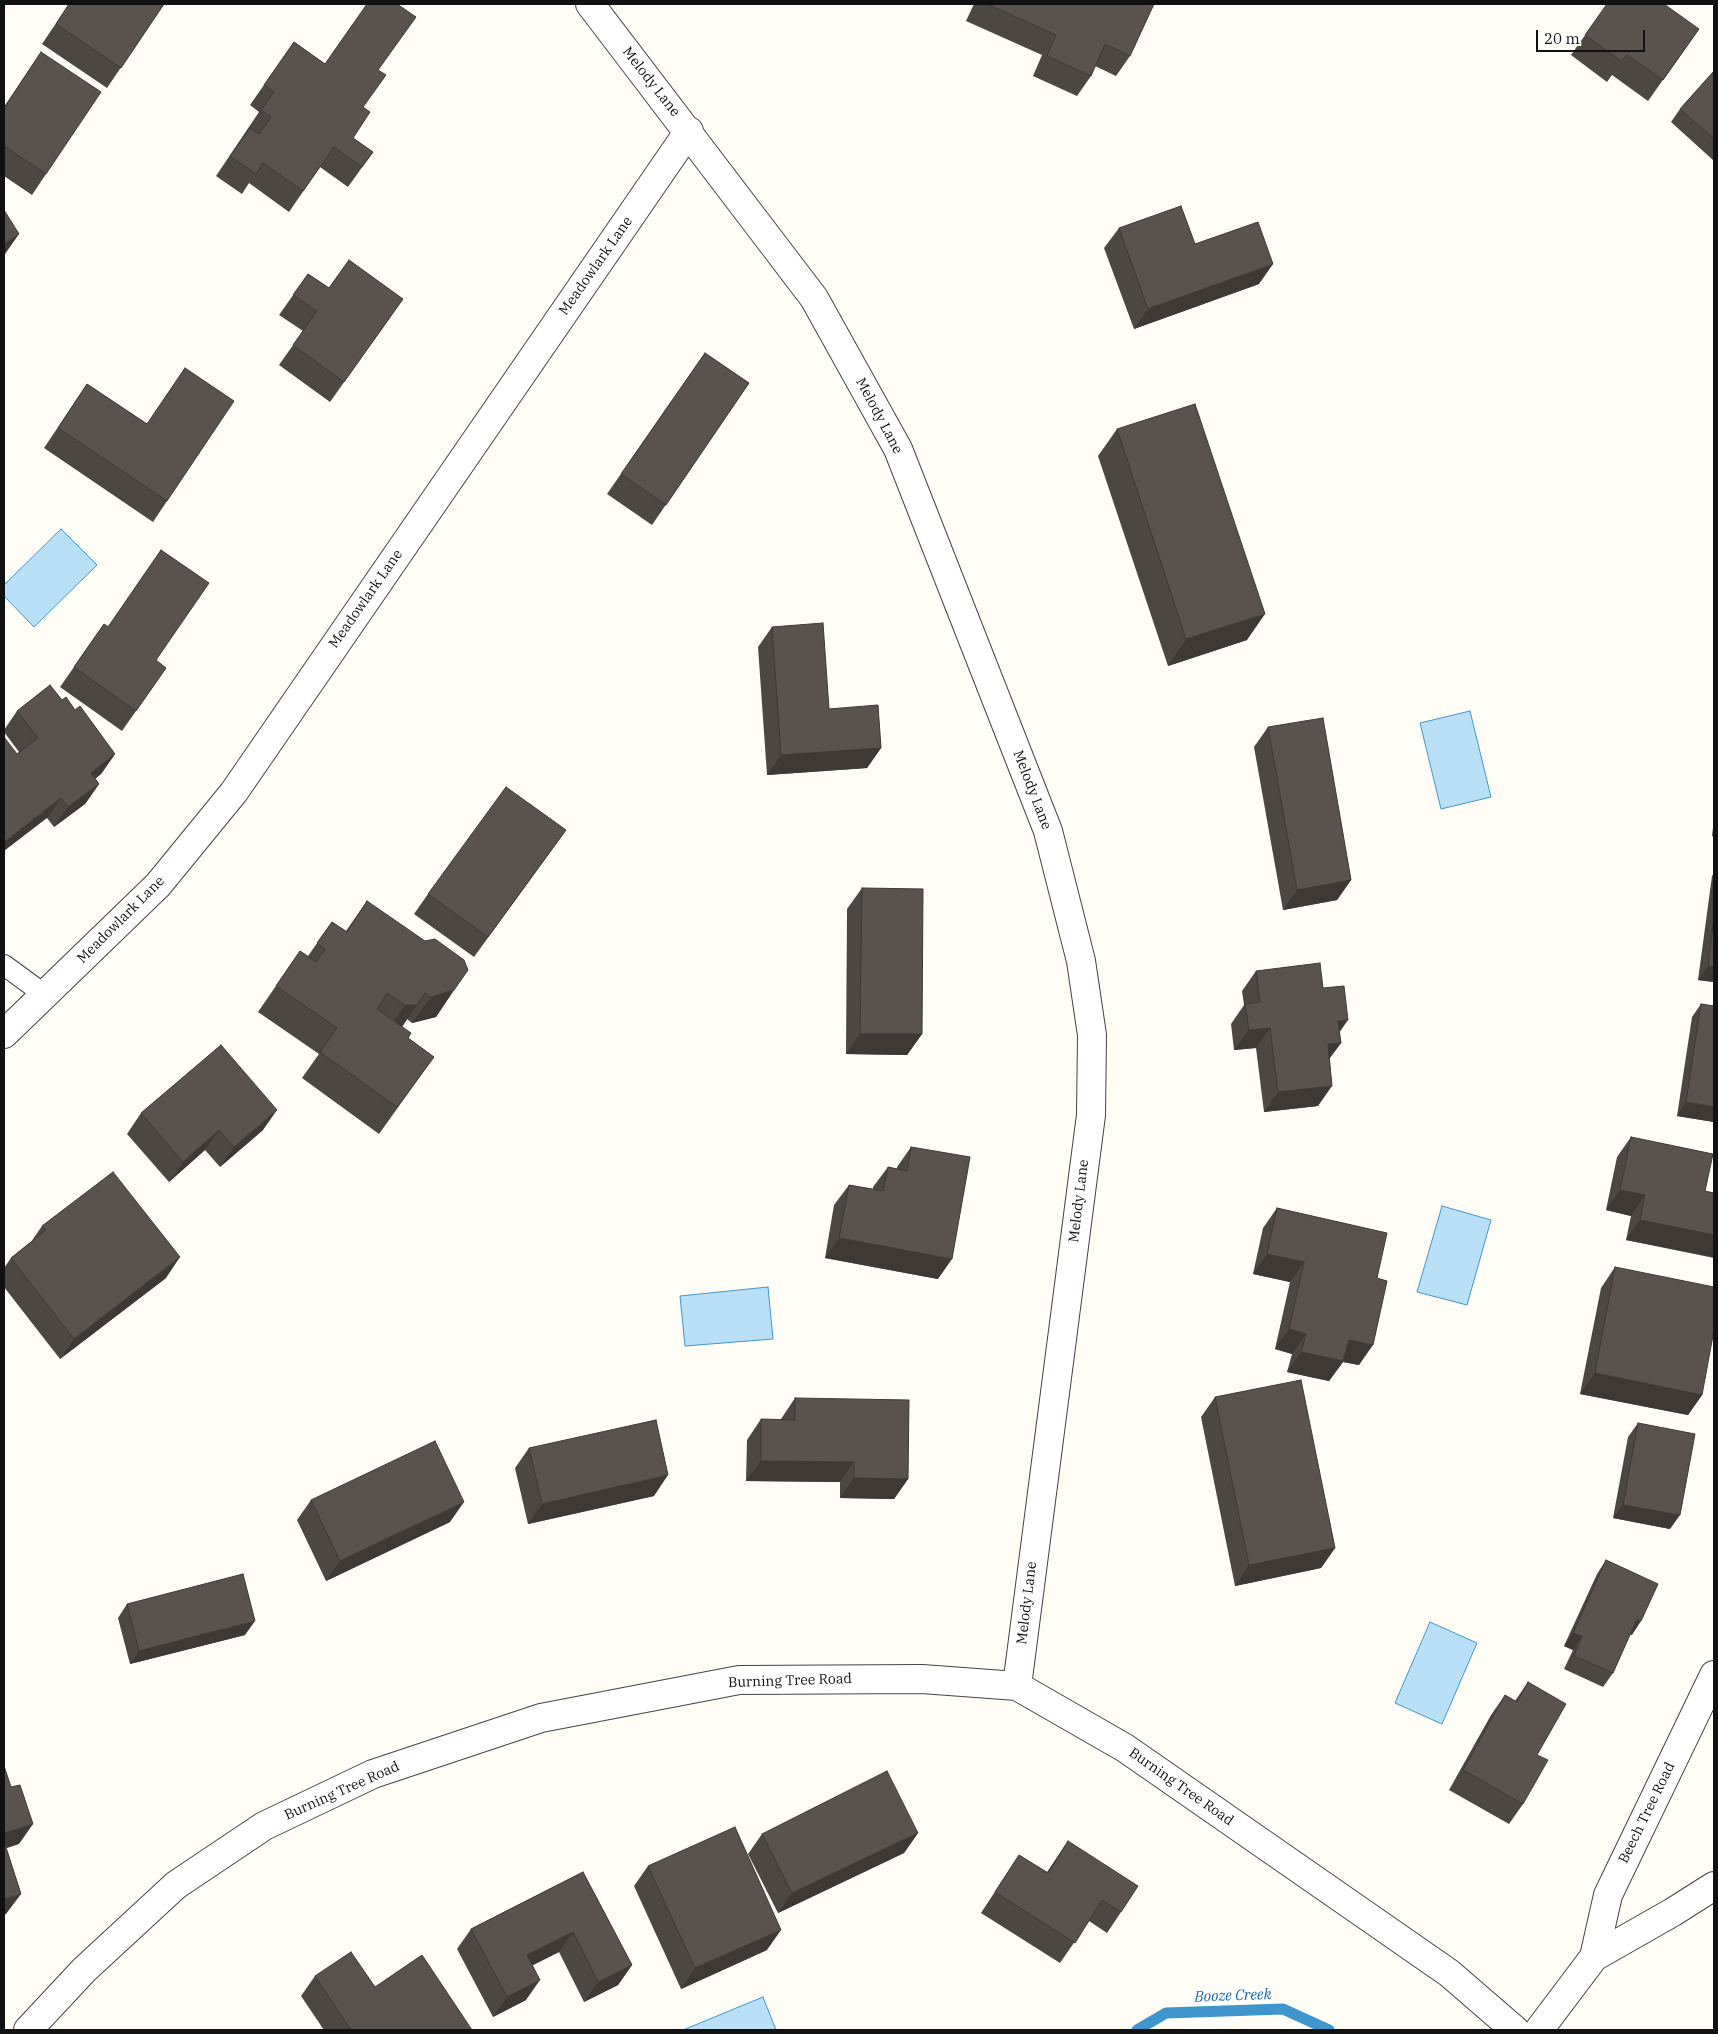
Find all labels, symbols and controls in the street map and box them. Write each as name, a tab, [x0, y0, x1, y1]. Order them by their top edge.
scale bar	[1538, 20, 1647, 52]
text: 20 m	[1544, 29, 1580, 48]
street label: Melody Lane	[619, 44, 683, 120]
street label: Meadowlark Lane	[556, 213, 636, 319]
street label: Melody Lane	[852, 375, 906, 457]
street label: Meadowlark Lane	[326, 546, 406, 652]
street label: Melody Lane	[1009, 748, 1055, 832]
street label: Meadowlark Lane	[74, 873, 168, 967]
street label: Melody Lane	[1066, 1158, 1092, 1244]
street label: Melody Lane	[1014, 1560, 1040, 1646]
street label: Burning Tree Road	[728, 1670, 852, 1692]
street label: Burning Tree Road	[1125, 1745, 1237, 1829]
street label: Burning Tree Road	[282, 1758, 402, 1824]
street label: Beech Tree Road	[1615, 1760, 1679, 1866]
water label: Booze Creek	[1194, 1986, 1272, 2006]

